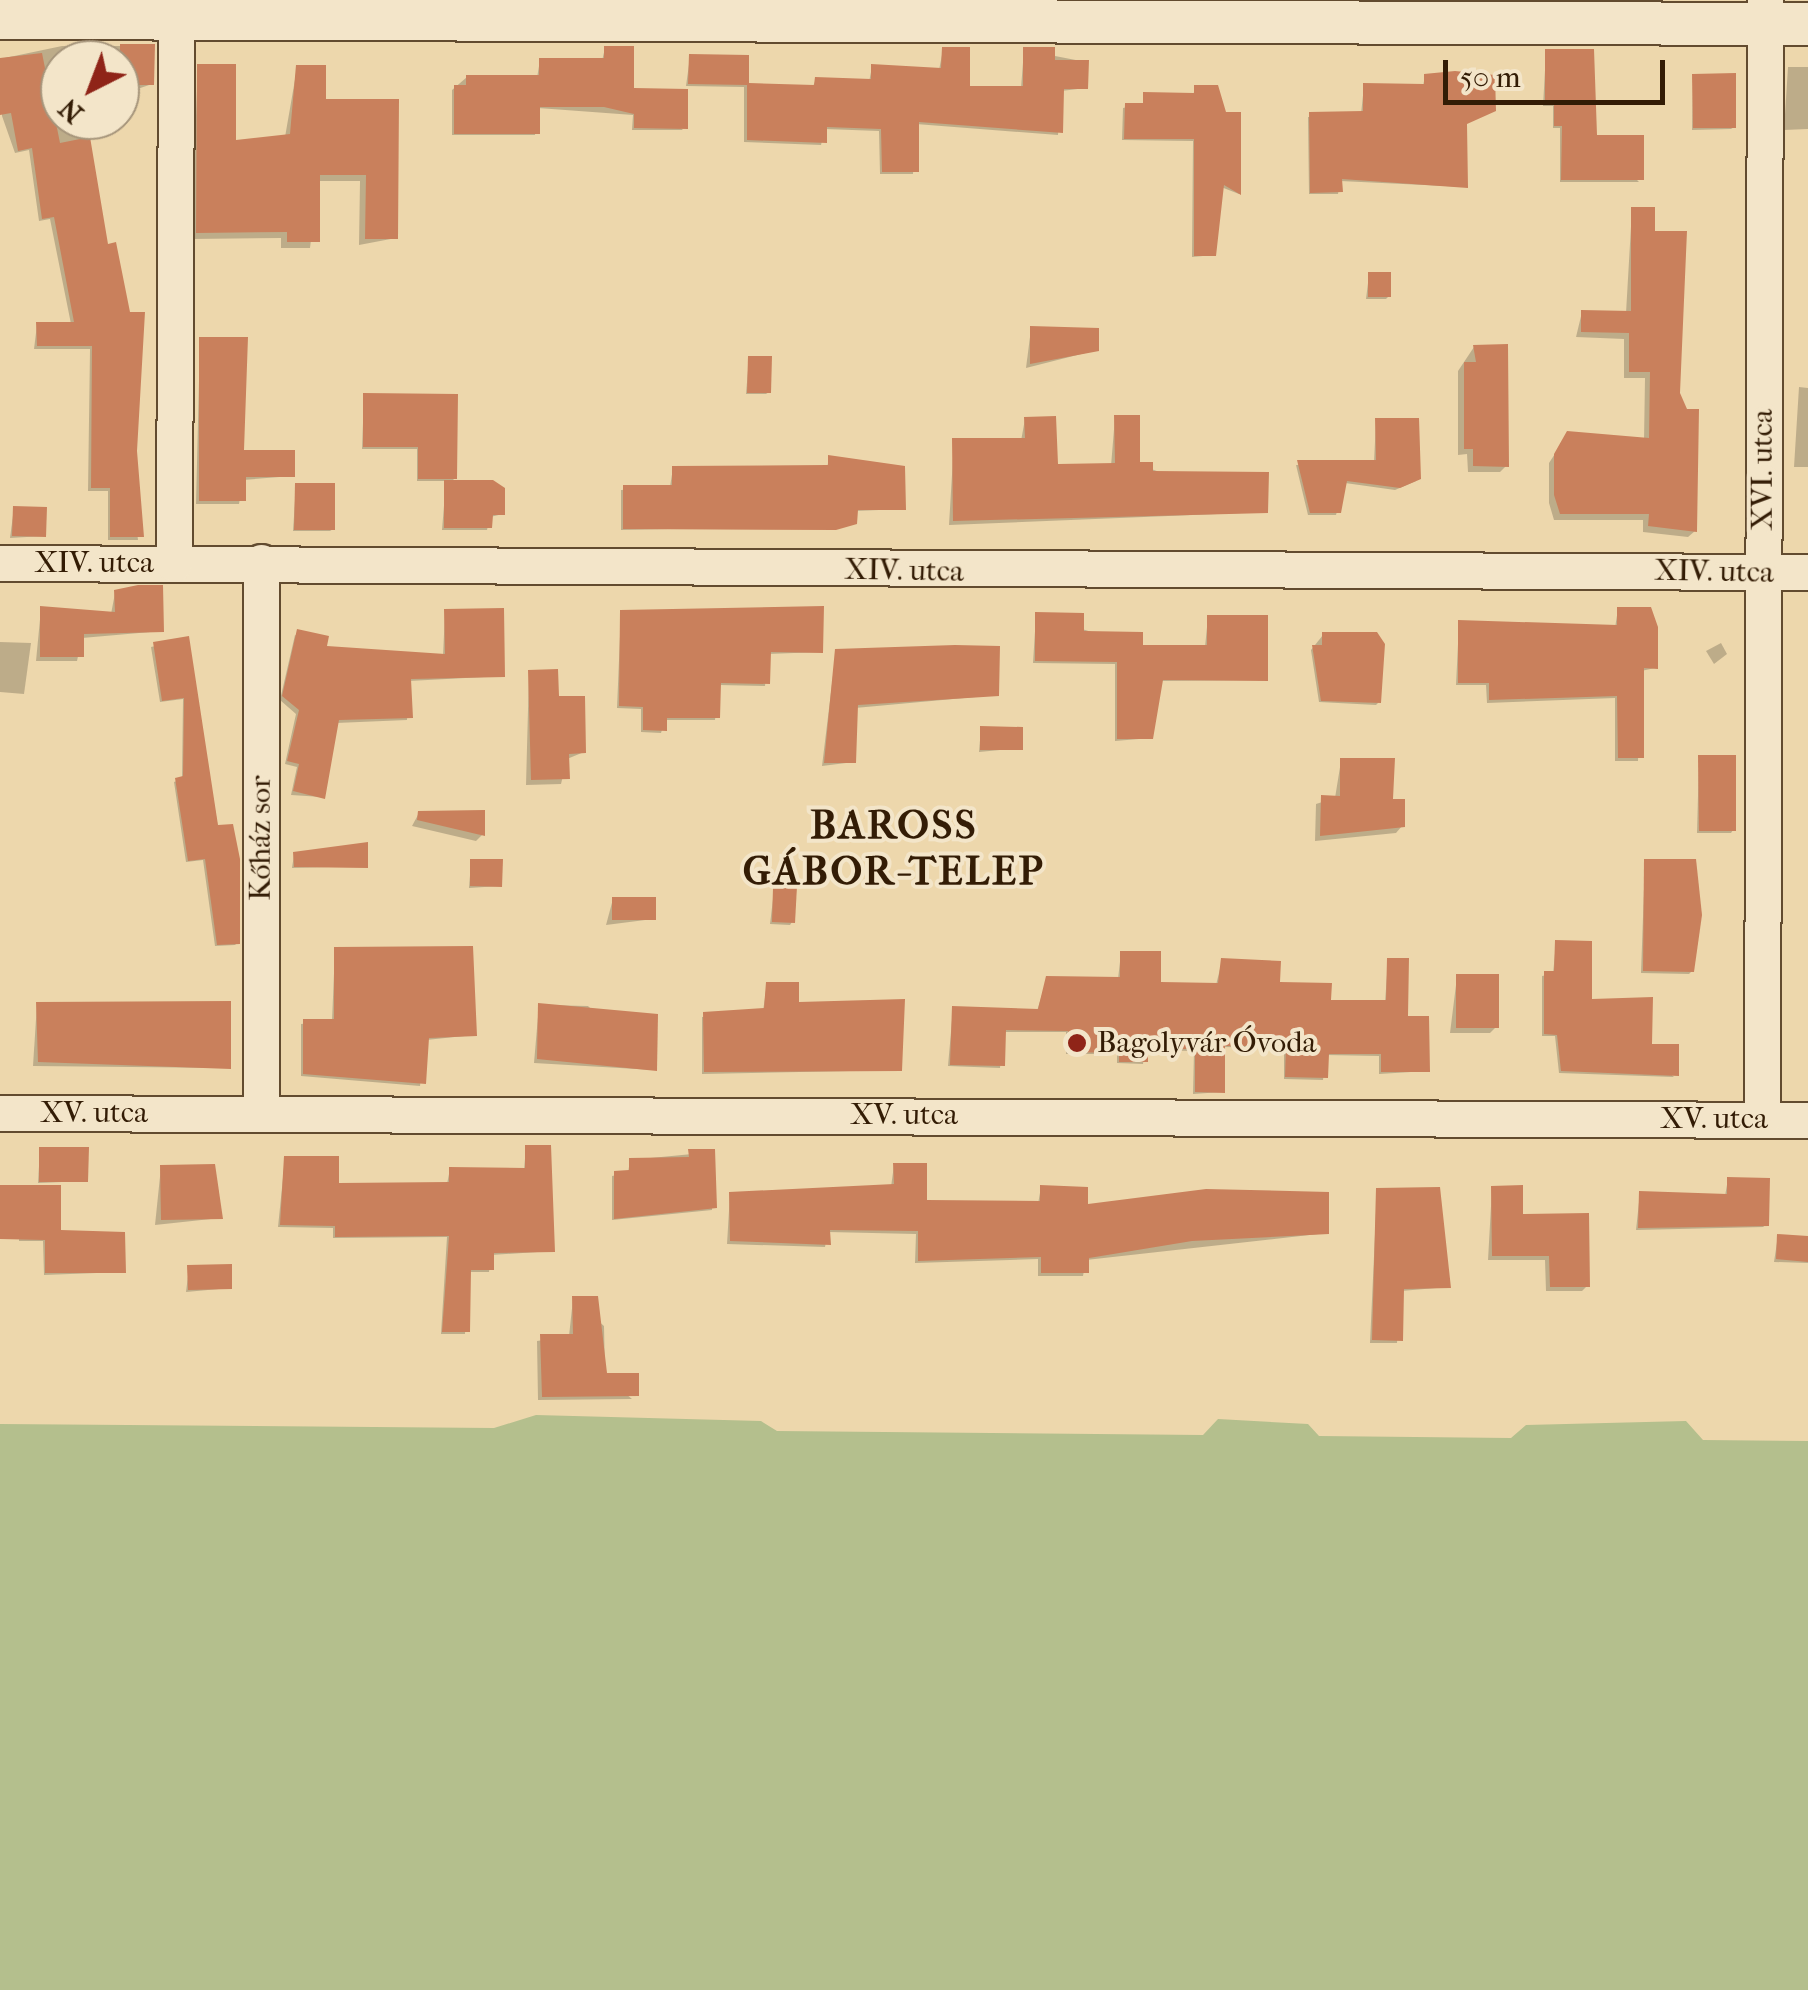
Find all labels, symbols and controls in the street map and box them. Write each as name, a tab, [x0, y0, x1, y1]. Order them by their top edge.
north arrow	[40, 40, 140, 140]
scale bar	[1448, 40, 1670, 102]
text: 50 m	[1460, 60, 1521, 95]
text: N	[52, 92, 90, 131]
street label: XVI. utca	[1745, 409, 1781, 531]
street label: XIV. utca	[34, 545, 154, 581]
street label: XIV. utca	[844, 552, 964, 590]
street label: XIV. utca	[1654, 553, 1774, 591]
street label: Kőház sor	[243, 775, 279, 901]
district label: BAROSS GÁBOR-TELEP	[743, 801, 1045, 895]
place label: Bagolyvár Óvoda	[1097, 1025, 1316, 1061]
marker: Bagolyvár Óvoda	[1066, 1032, 1088, 1054]
street label: XV. utca	[40, 1095, 148, 1131]
street label: XV. utca	[850, 1097, 958, 1133]
street label: XV. utca	[1660, 1101, 1768, 1137]

